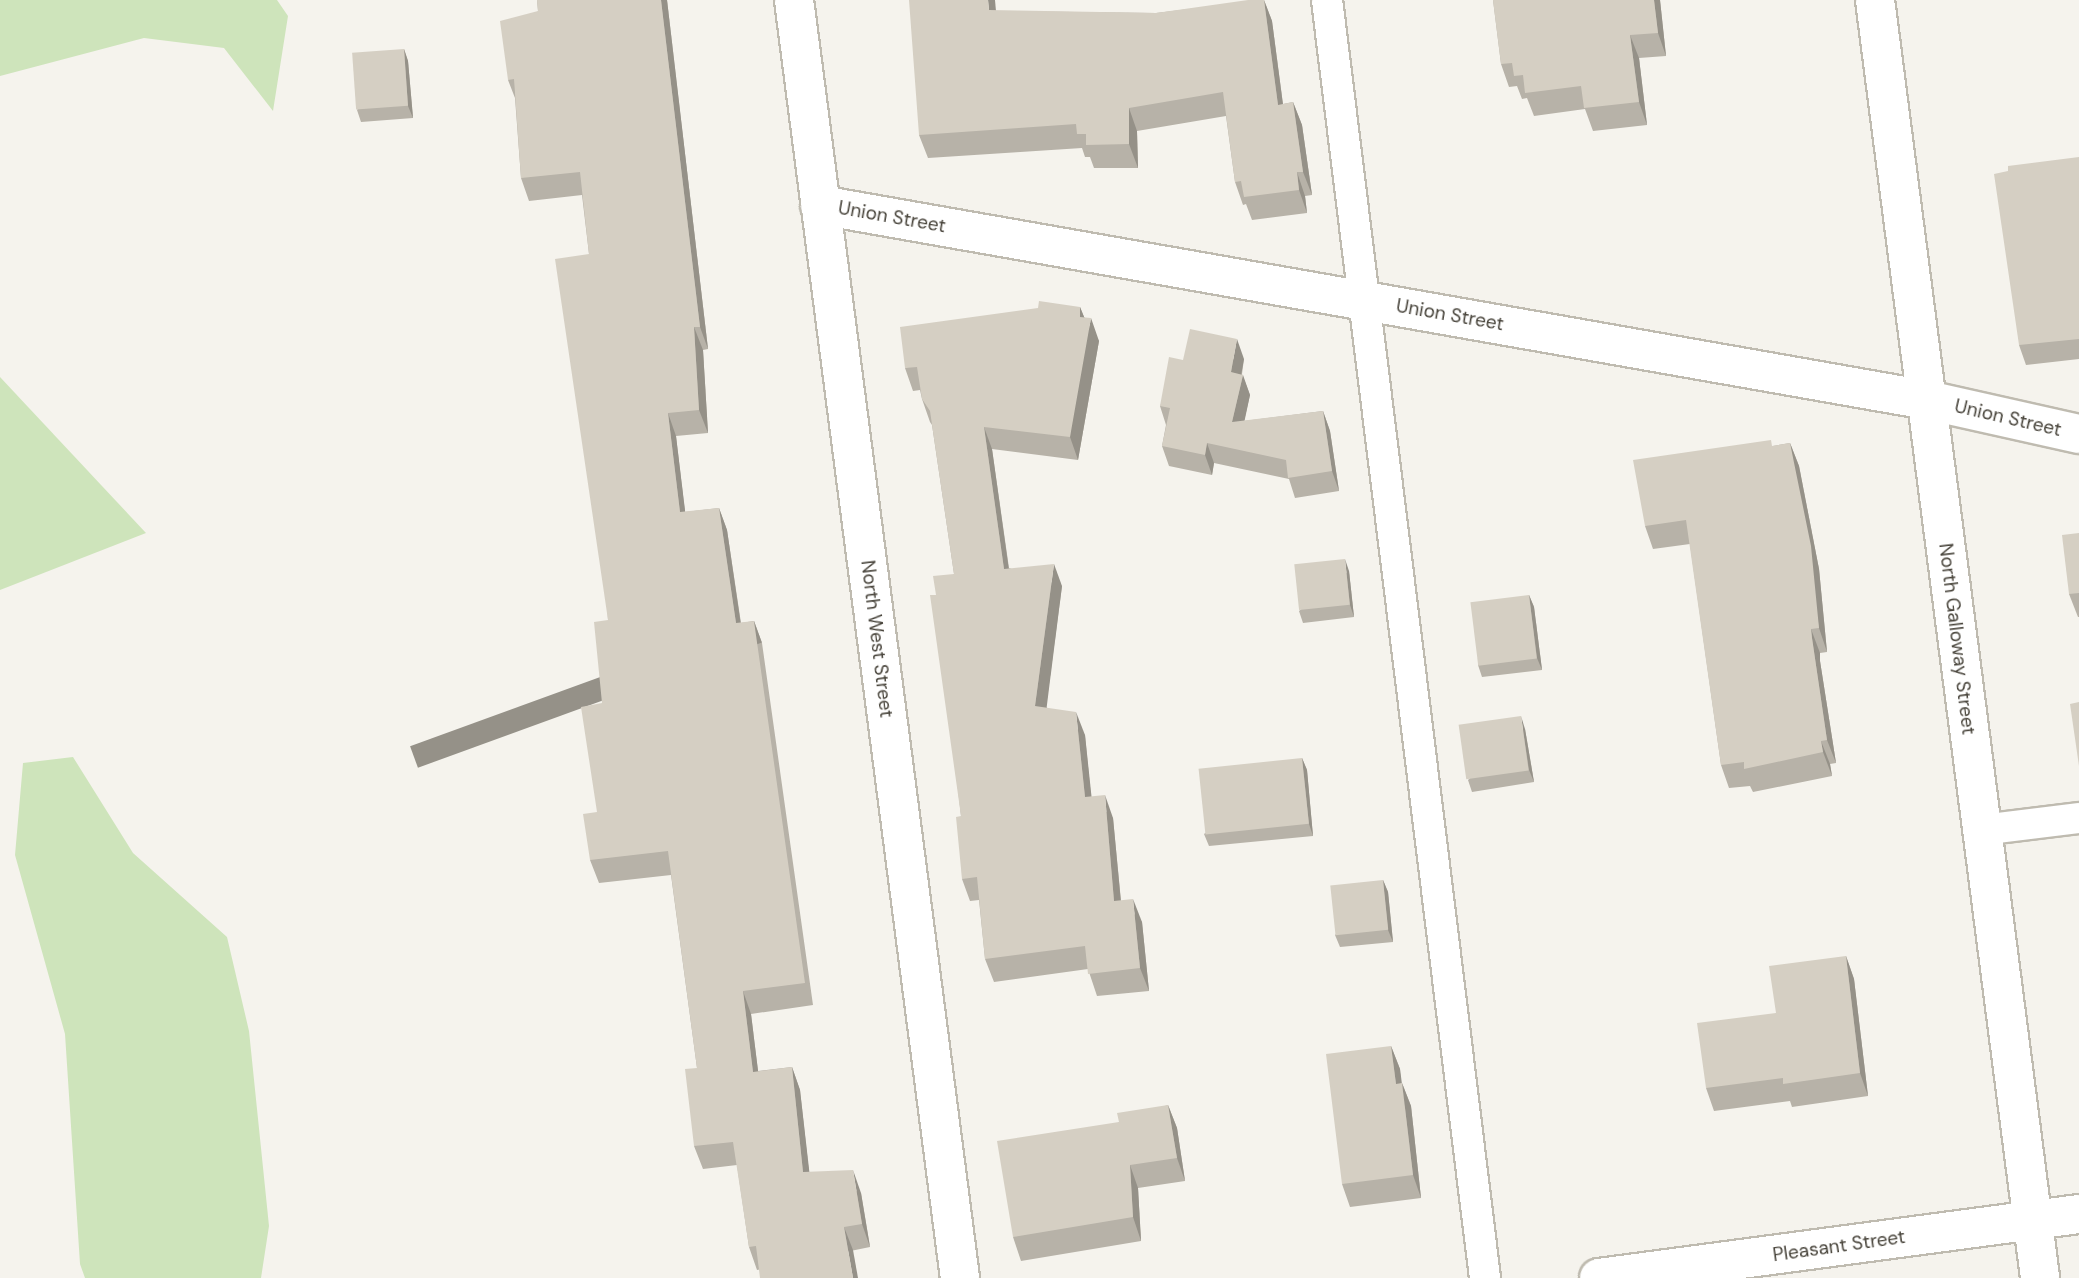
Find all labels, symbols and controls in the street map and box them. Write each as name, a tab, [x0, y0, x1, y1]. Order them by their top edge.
street label: Union Street	[836, 196, 948, 238]
street label: Union Street	[1394, 294, 1506, 336]
street label: Union Street	[1952, 395, 2064, 441]
street label: North Galloway Street	[1934, 542, 1980, 736]
street label: North West Street	[856, 559, 898, 719]
street label: Pleasant Street	[1771, 1225, 1907, 1267]

